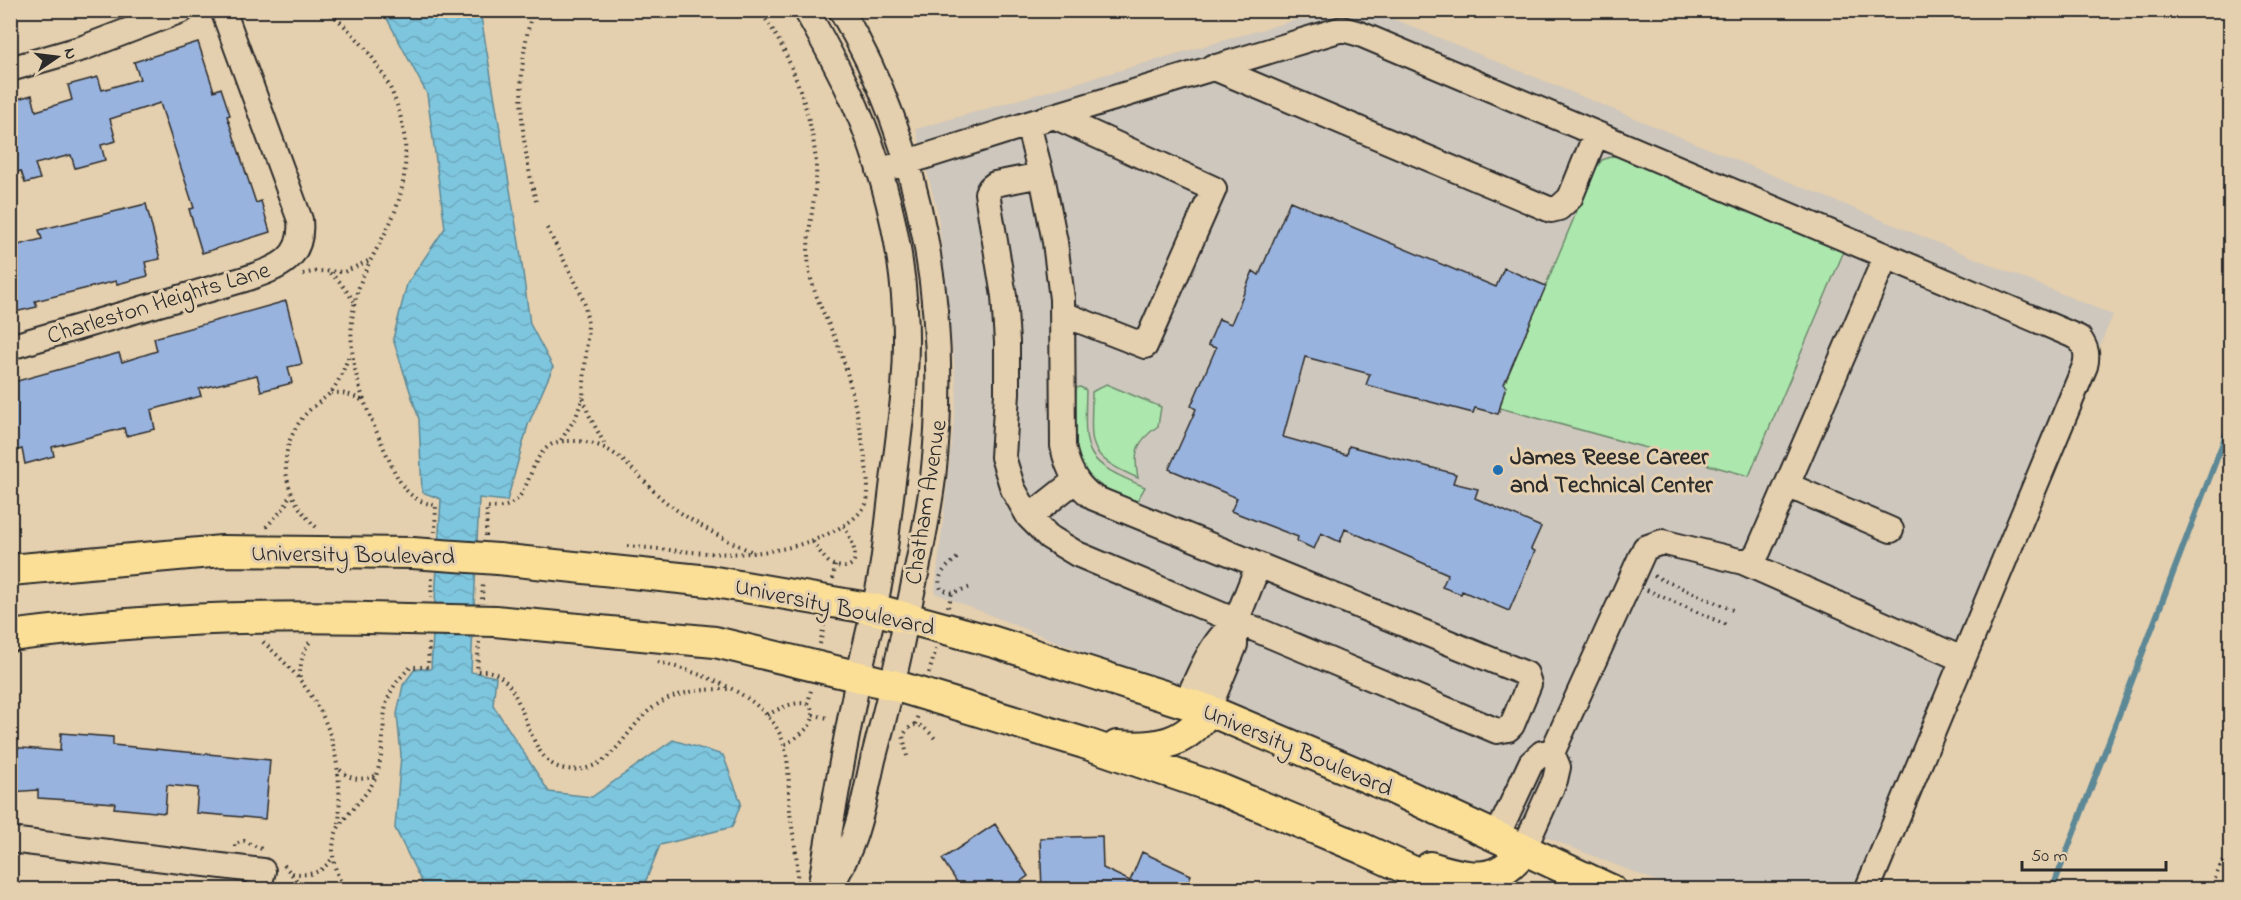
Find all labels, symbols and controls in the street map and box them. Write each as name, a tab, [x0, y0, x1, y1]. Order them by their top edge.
north arrow	[27, 27, 87, 87]
text: N	[57, 46, 83, 62]
street label: Charleston Heights Lane	[43, 254, 275, 355]
street label: Chatham Avenue	[897, 417, 958, 587]
place label: James Reese Career and Technical Center	[1510, 441, 1713, 504]
marker: James Reese Career and Technical Center	[1491, 463, 1505, 477]
street label: University Boulevard	[251, 537, 456, 577]
street label: University Boulevard	[731, 570, 938, 648]
street label: University Boulevard	[1196, 695, 1398, 808]
scale bar	[2022, 834, 2166, 872]
text: 50 m	[2031, 844, 2068, 870]

